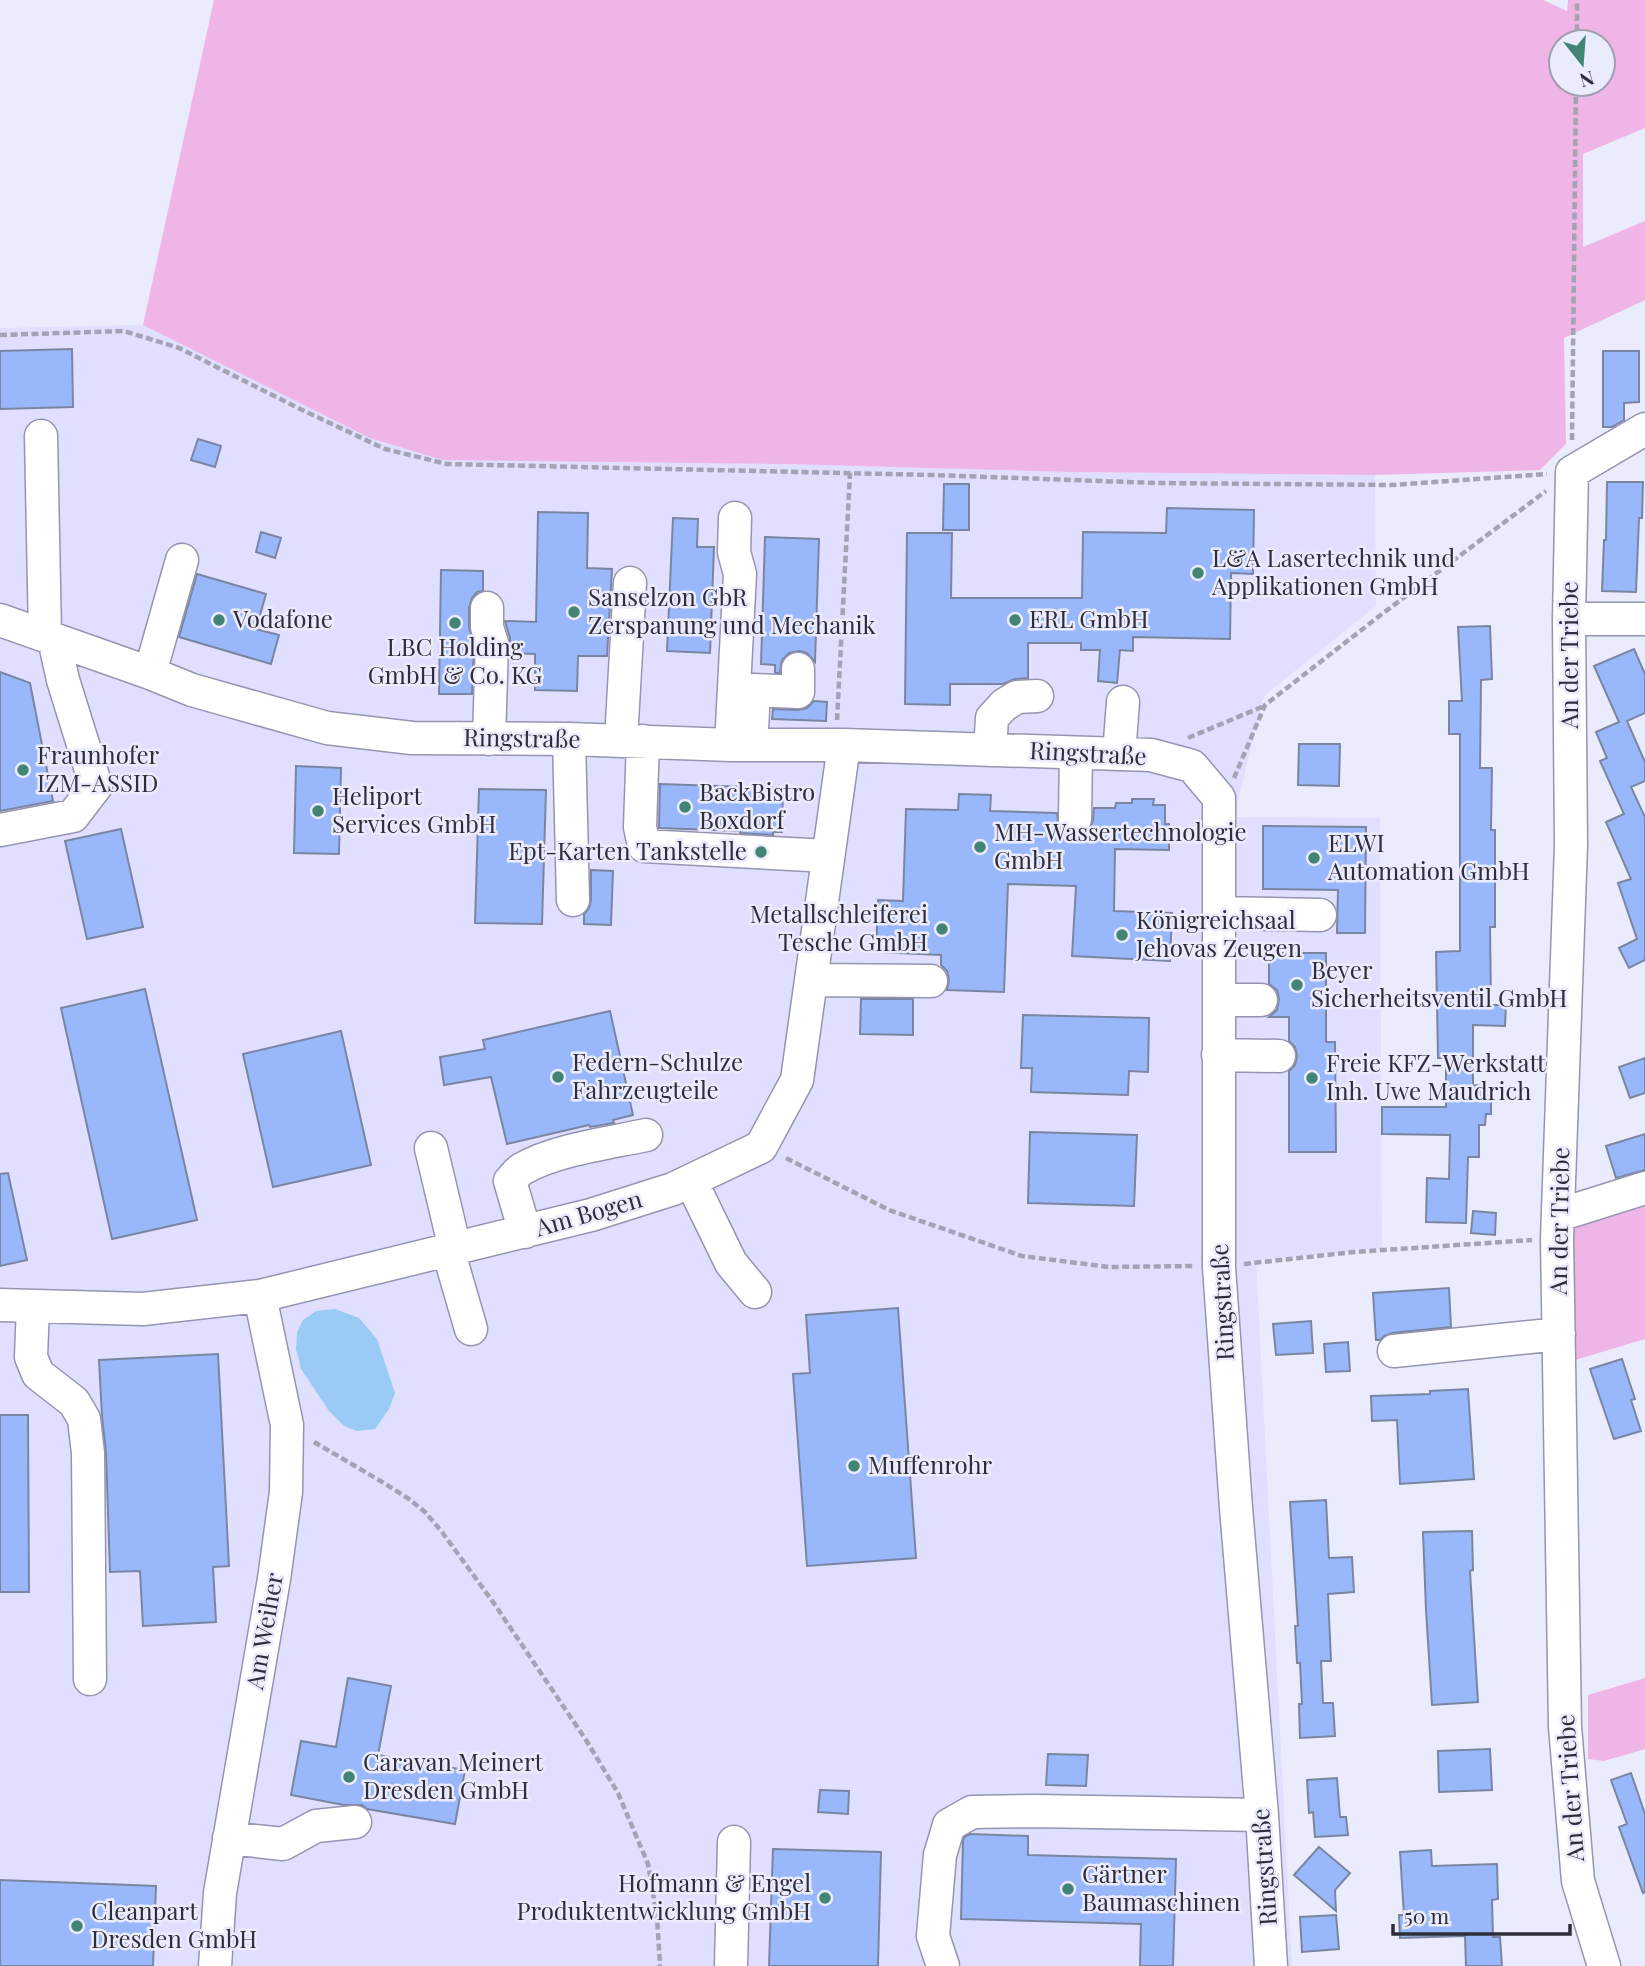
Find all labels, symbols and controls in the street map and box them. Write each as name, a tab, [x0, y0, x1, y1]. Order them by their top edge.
north arrow	[1547, 28, 1617, 98]
text: N	[1577, 66, 1598, 95]
place label: L&A Lasertechnik und Applikationen GmbH	[1211, 541, 1455, 601]
marker: L&A Lasertechnik und Applikationen GmbH	[1190, 565, 1206, 581]
place label: Sanselzon GbR Zerspanung und Mechanik	[588, 580, 876, 640]
street label: An der Triebe	[1552, 581, 1584, 730]
place label: Vodafone	[232, 602, 333, 634]
place label: ERL GmbH	[1029, 602, 1149, 634]
marker: Sanselzon GbR Zerspanung und Mechanik	[566, 604, 582, 620]
marker: Vodafone	[211, 612, 227, 628]
marker: ERL GmbH	[1007, 612, 1023, 628]
marker: LBC Holding GmbH & Co. KG	[447, 615, 463, 631]
place label: LBC Holding GmbH & Co. KG	[368, 630, 542, 690]
street label: Ringstraße	[463, 720, 581, 754]
street label: Ringstraße	[1029, 733, 1147, 771]
place label: Fraunhofer IZM-ASSID	[37, 738, 160, 798]
marker: Fraunhofer IZM-ASSID	[15, 762, 31, 778]
place label: BackBistro Boxdorf	[699, 775, 815, 835]
place label: Heliport Services GmbH	[332, 779, 497, 839]
marker: BackBistro Boxdorf	[677, 799, 693, 815]
marker: Heliport Services GmbH	[310, 803, 326, 819]
place label: MH-Wassertechnologie GmbH	[994, 815, 1247, 875]
place label: ELWI Automation GmbH	[1327, 826, 1530, 886]
place label: Ept-Karten Tankstelle	[508, 834, 747, 866]
marker: MH-Wassertechnologie GmbH	[972, 839, 988, 855]
marker: Ept-Karten Tankstelle	[753, 844, 769, 860]
marker: ELWI Automation GmbH	[1306, 850, 1322, 866]
place label: Metallschleiferei Tesche GmbH	[750, 897, 928, 957]
place label: Königreichsaal Jehovas Zeugen	[1135, 903, 1302, 963]
marker: Metallschleiferei Tesche GmbH	[934, 921, 950, 937]
marker: Königreichsaal Jehovas Zeugen	[1114, 927, 1130, 943]
place label: Beyer Sicherheitsventil GmbH	[1311, 953, 1567, 1013]
marker: Beyer Sicherheitsventil GmbH	[1289, 977, 1305, 993]
place label: Federn-Schulze Fahrzeugteile	[572, 1045, 743, 1105]
place label: Freie KFZ-Werkstatt Inh. Uwe Maudrich	[1326, 1046, 1546, 1106]
marker: Federn-Schulze Fahrzeugteile	[550, 1069, 566, 1085]
marker: Freie KFZ-Werkstatt Inh. Uwe Maudrich	[1304, 1070, 1320, 1086]
street label: An der Triebe	[1541, 1147, 1575, 1296]
street label: Am Bogen	[530, 1182, 645, 1243]
street label: Ringstraße	[1202, 1243, 1240, 1361]
place label: Muffenrohr	[868, 1448, 993, 1480]
marker: Muffenrohr	[846, 1458, 862, 1474]
street label: Am Weiher	[237, 1570, 289, 1692]
street label: An der Triebe	[1548, 1713, 1590, 1864]
place label: Caravan Meinert Dresden GmbH	[363, 1745, 544, 1805]
marker: Caravan Meinert Dresden GmbH	[341, 1769, 357, 1785]
street label: Ringstraße	[1243, 1808, 1283, 1927]
place label: Gärtner Baumaschinen	[1082, 1857, 1240, 1917]
place label: Hofmann & Engel Produktentwicklung GmbH	[516, 1866, 811, 1926]
marker: Gärtner Baumaschinen	[1060, 1881, 1076, 1897]
marker: Hofmann & Engel Produktentwicklung GmbH	[817, 1890, 833, 1906]
scale bar	[1393, 1892, 1570, 1936]
place label: Cleanpart Dresden GmbH	[91, 1894, 257, 1954]
text: 50 m	[1404, 1901, 1450, 1929]
marker: Cleanpart Dresden GmbH	[69, 1918, 85, 1934]

